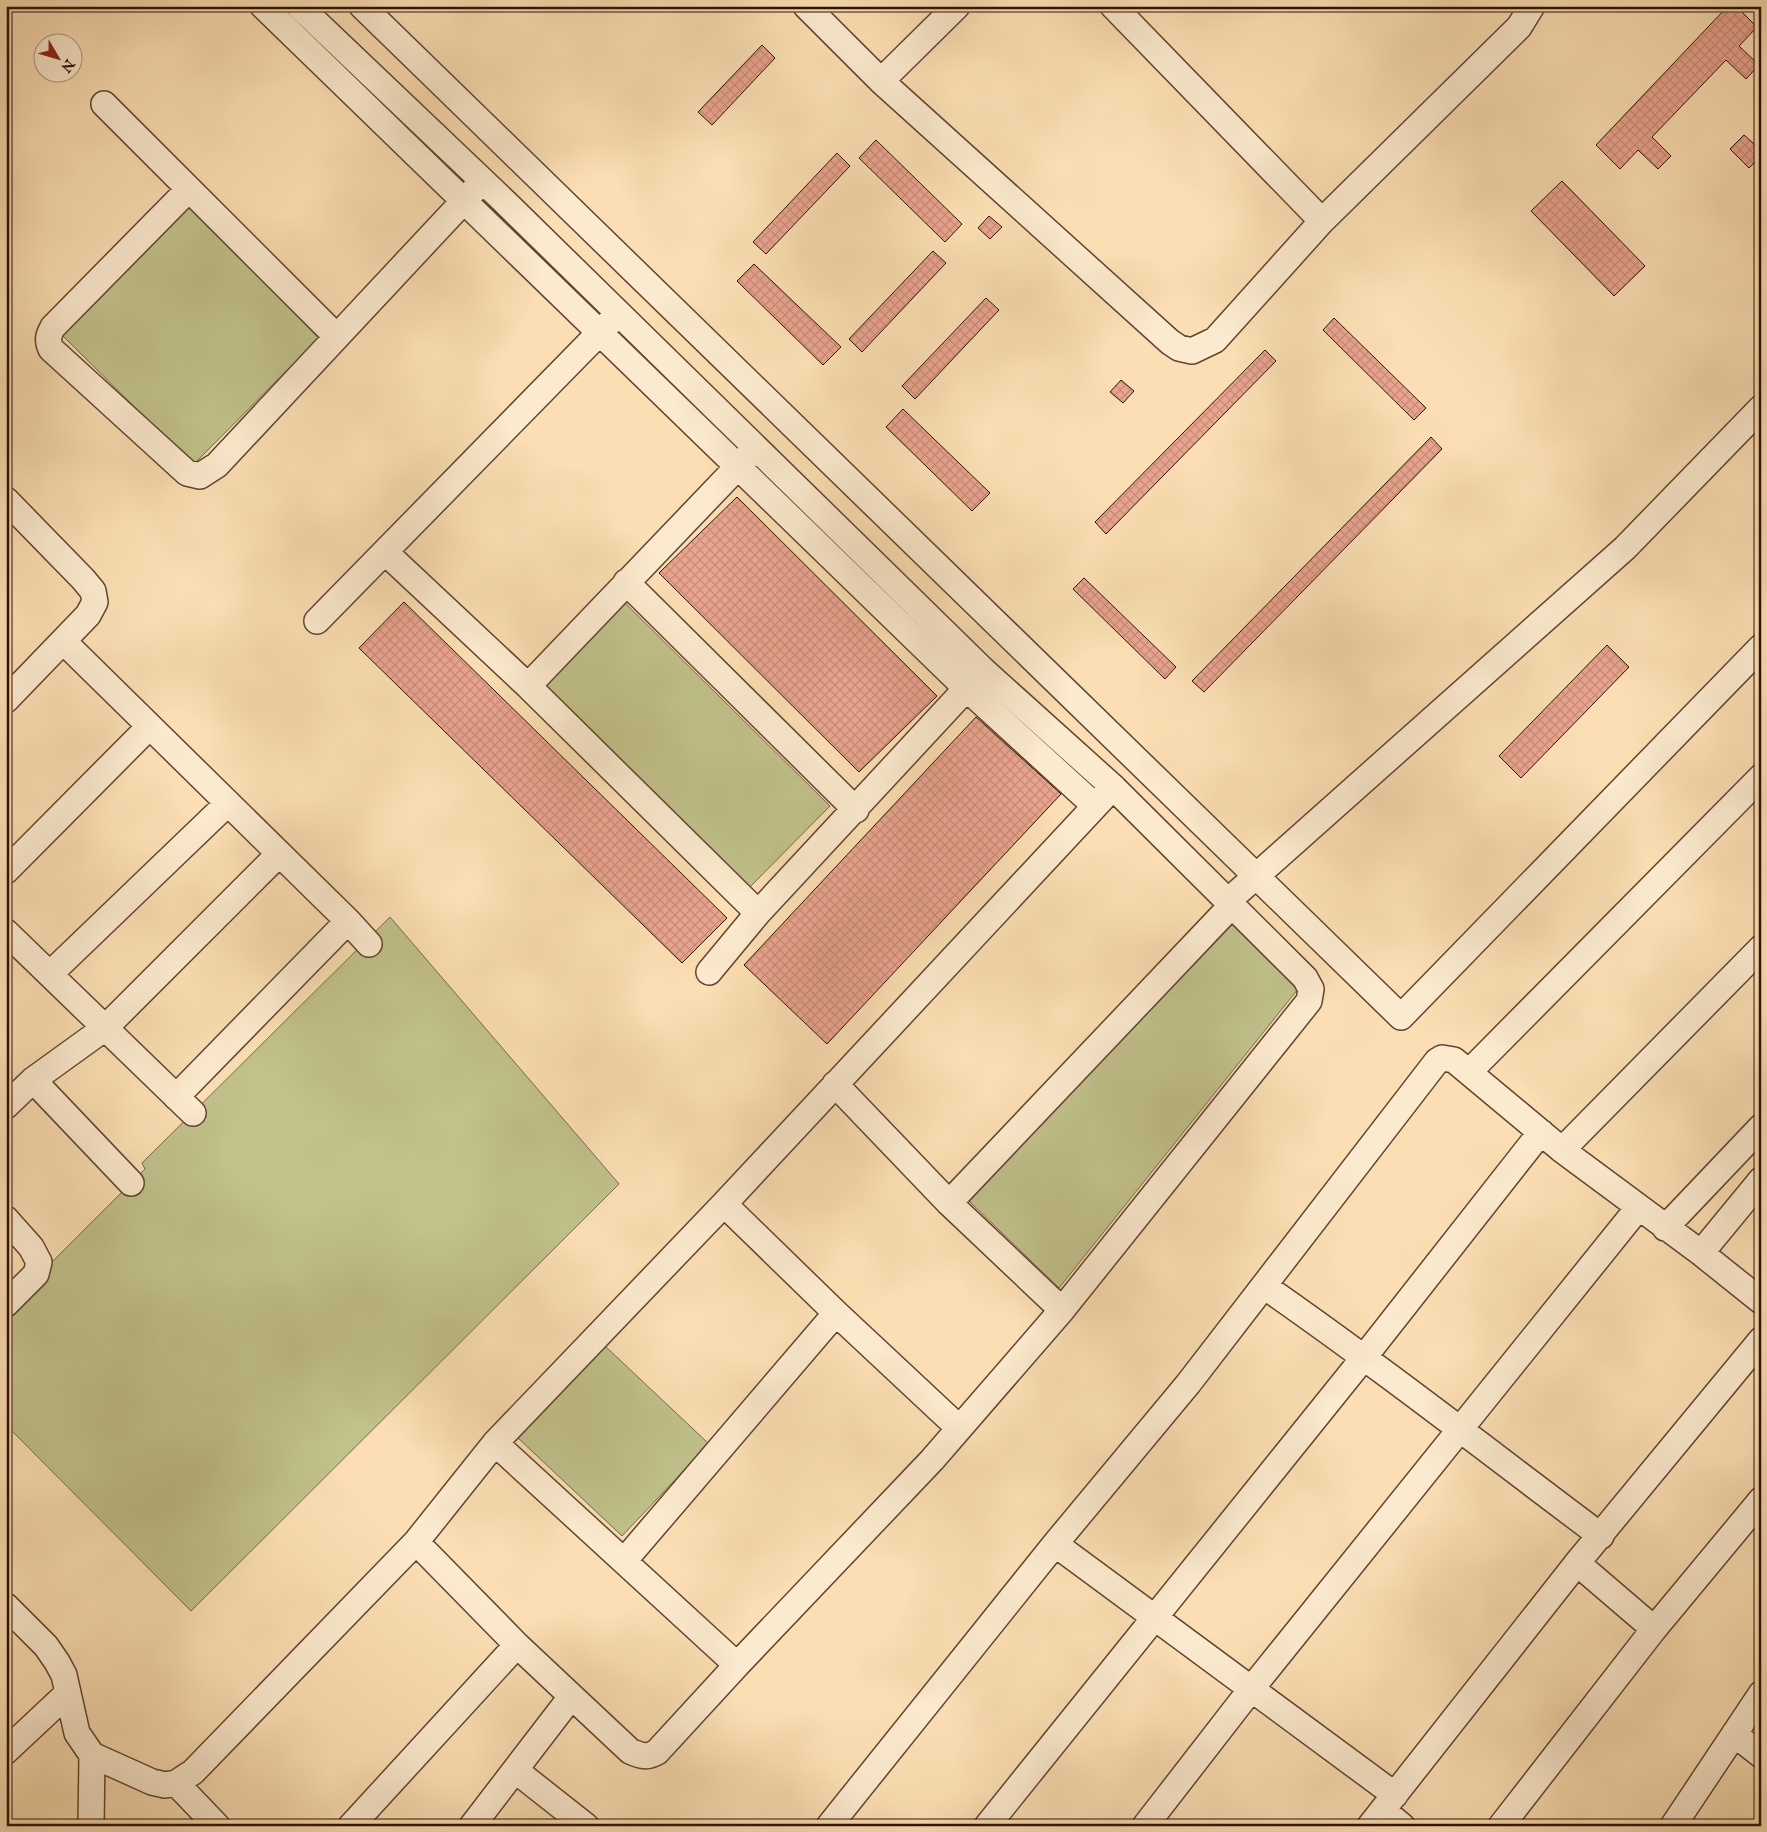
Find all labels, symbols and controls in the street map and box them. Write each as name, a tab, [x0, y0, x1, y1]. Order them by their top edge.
north arrow	[32, 32, 82, 82]
text: N	[57, 54, 79, 76]

